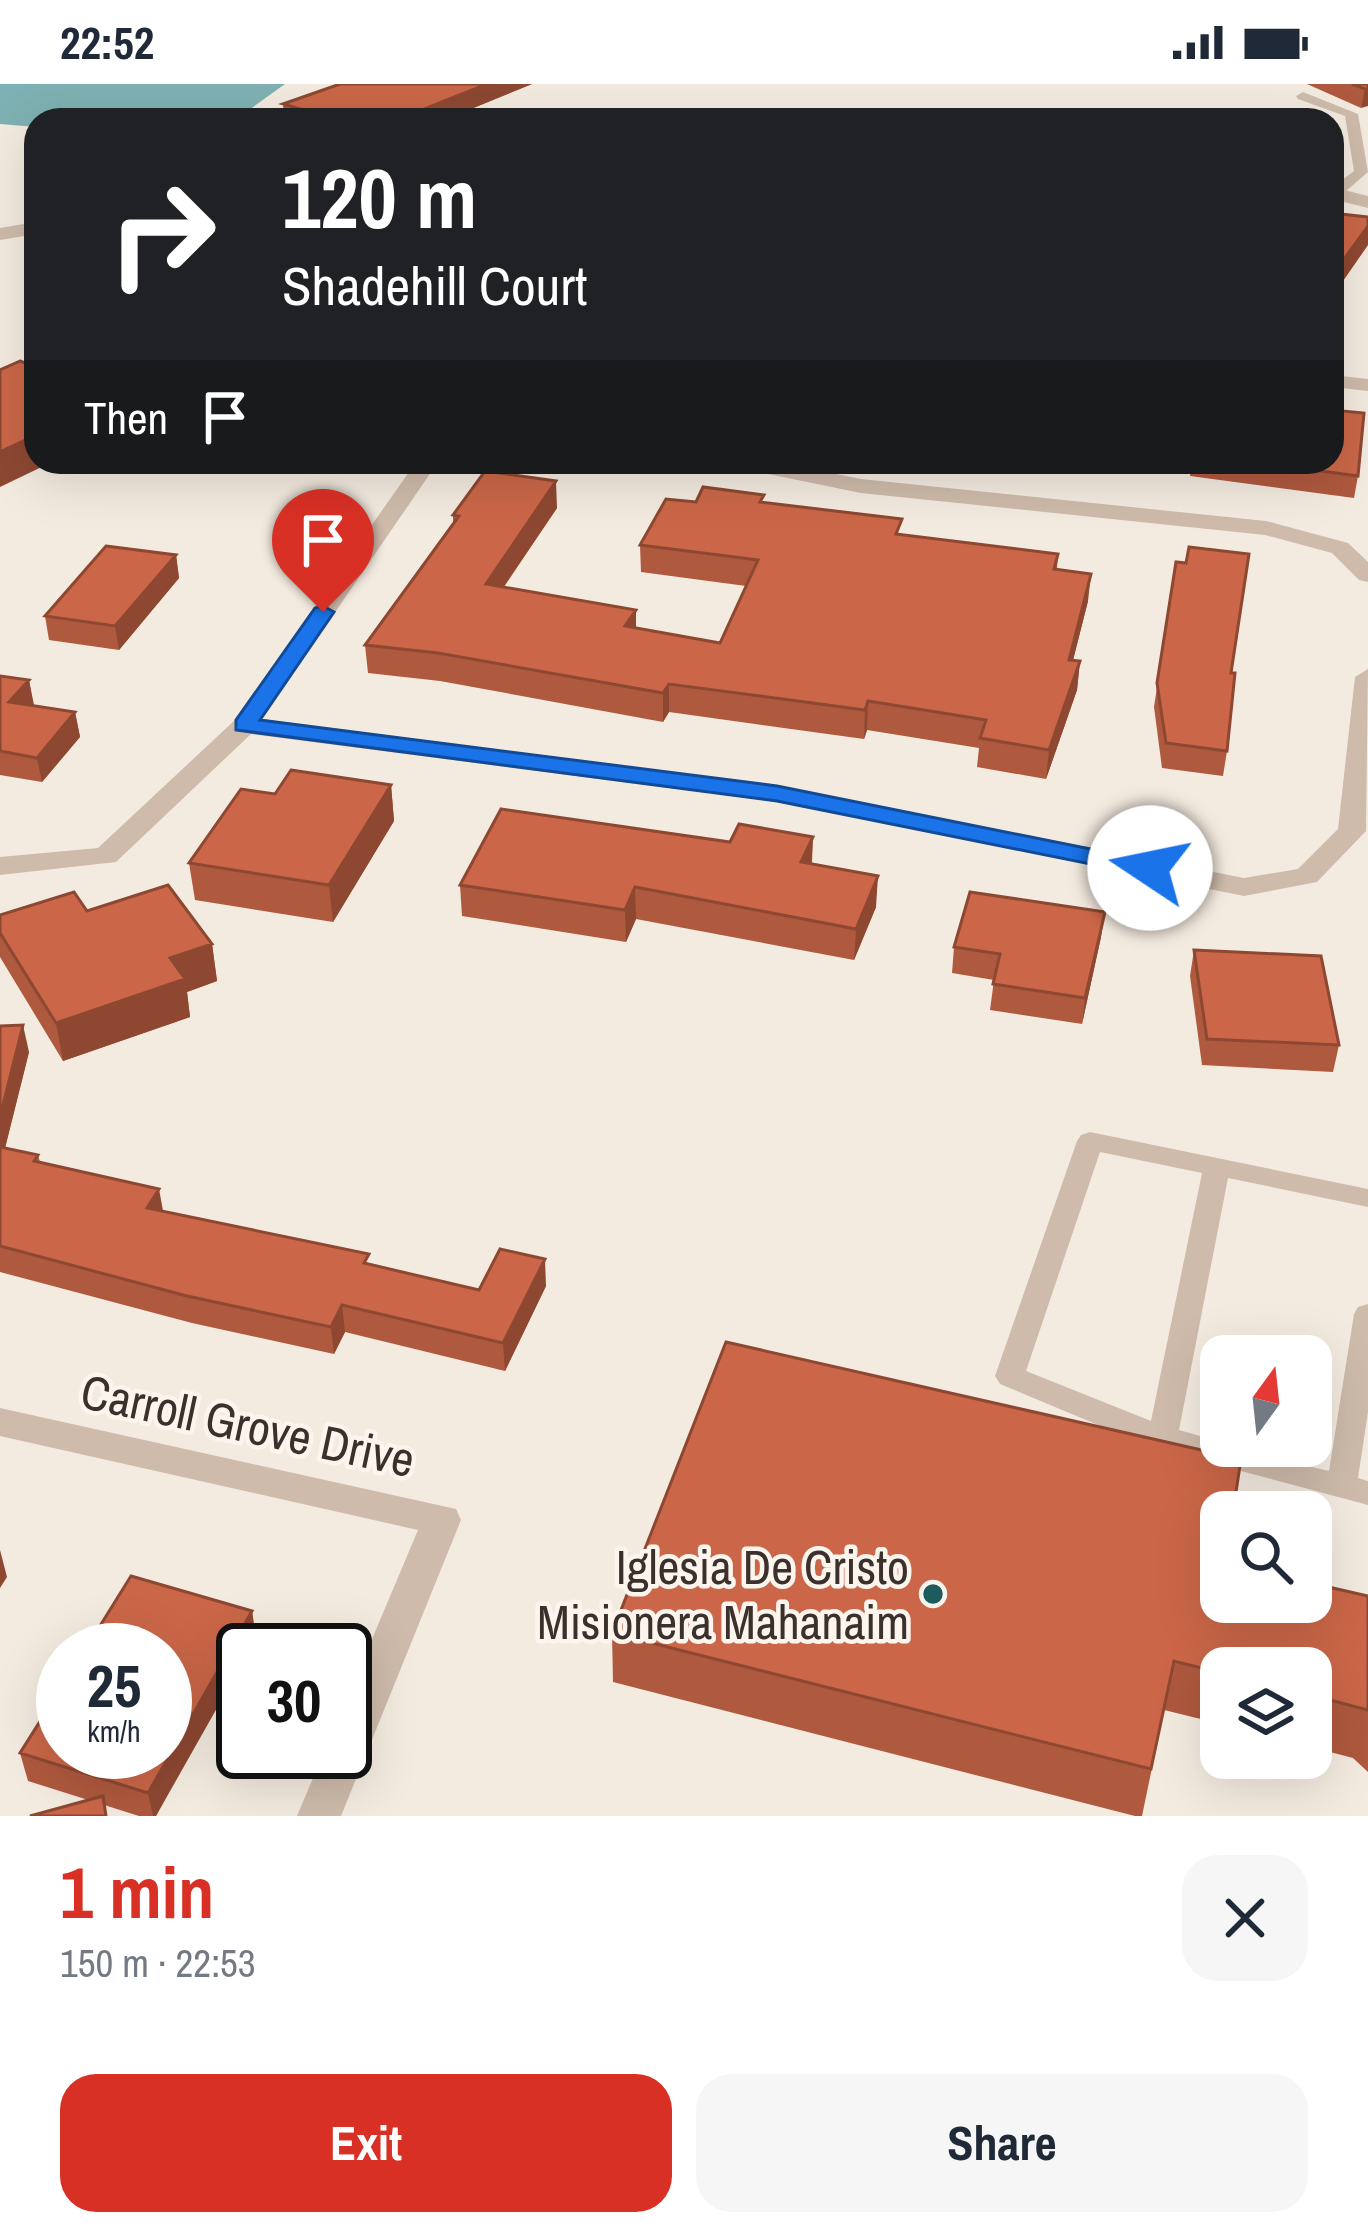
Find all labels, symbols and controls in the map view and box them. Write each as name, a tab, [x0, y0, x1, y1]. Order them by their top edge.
text: 22:52	[60, 12, 154, 73]
text: 120 m	[282, 141, 477, 254]
icon: right	[84, 156, 240, 312]
text: Shadehill Court	[282, 249, 587, 322]
icon: arrive	[192, 384, 258, 450]
text: Then	[84, 387, 168, 448]
pin	[272, 489, 374, 612]
icon: arrive	[290, 507, 356, 573]
position arrow	[1087, 805, 1213, 931]
north arrow	[1200, 1335, 1332, 1467]
map controls	[1200, 1335, 1332, 1779]
street label: Carroll Grove Drive	[75, 1358, 421, 1492]
button: search	[1200, 1491, 1332, 1623]
place label: Iglesia De Cristo Misionera Mahanaim	[537, 1534, 909, 1654]
marker: Iglesia De Cristo Misionera Mahanaim	[920, 1581, 946, 1607]
speed limit sign: 30	[216, 1623, 372, 1779]
text: 25	[87, 1645, 141, 1726]
button: layers	[1200, 1647, 1332, 1779]
text: km/h	[87, 1711, 141, 1751]
text: 1 min	[60, 1843, 214, 1940]
button: close	[1182, 1855, 1308, 1981]
text: 150 m · 22:53	[60, 1937, 256, 1989]
button: Exit	[60, 2074, 672, 2212]
button: Share	[696, 2074, 1308, 2212]

